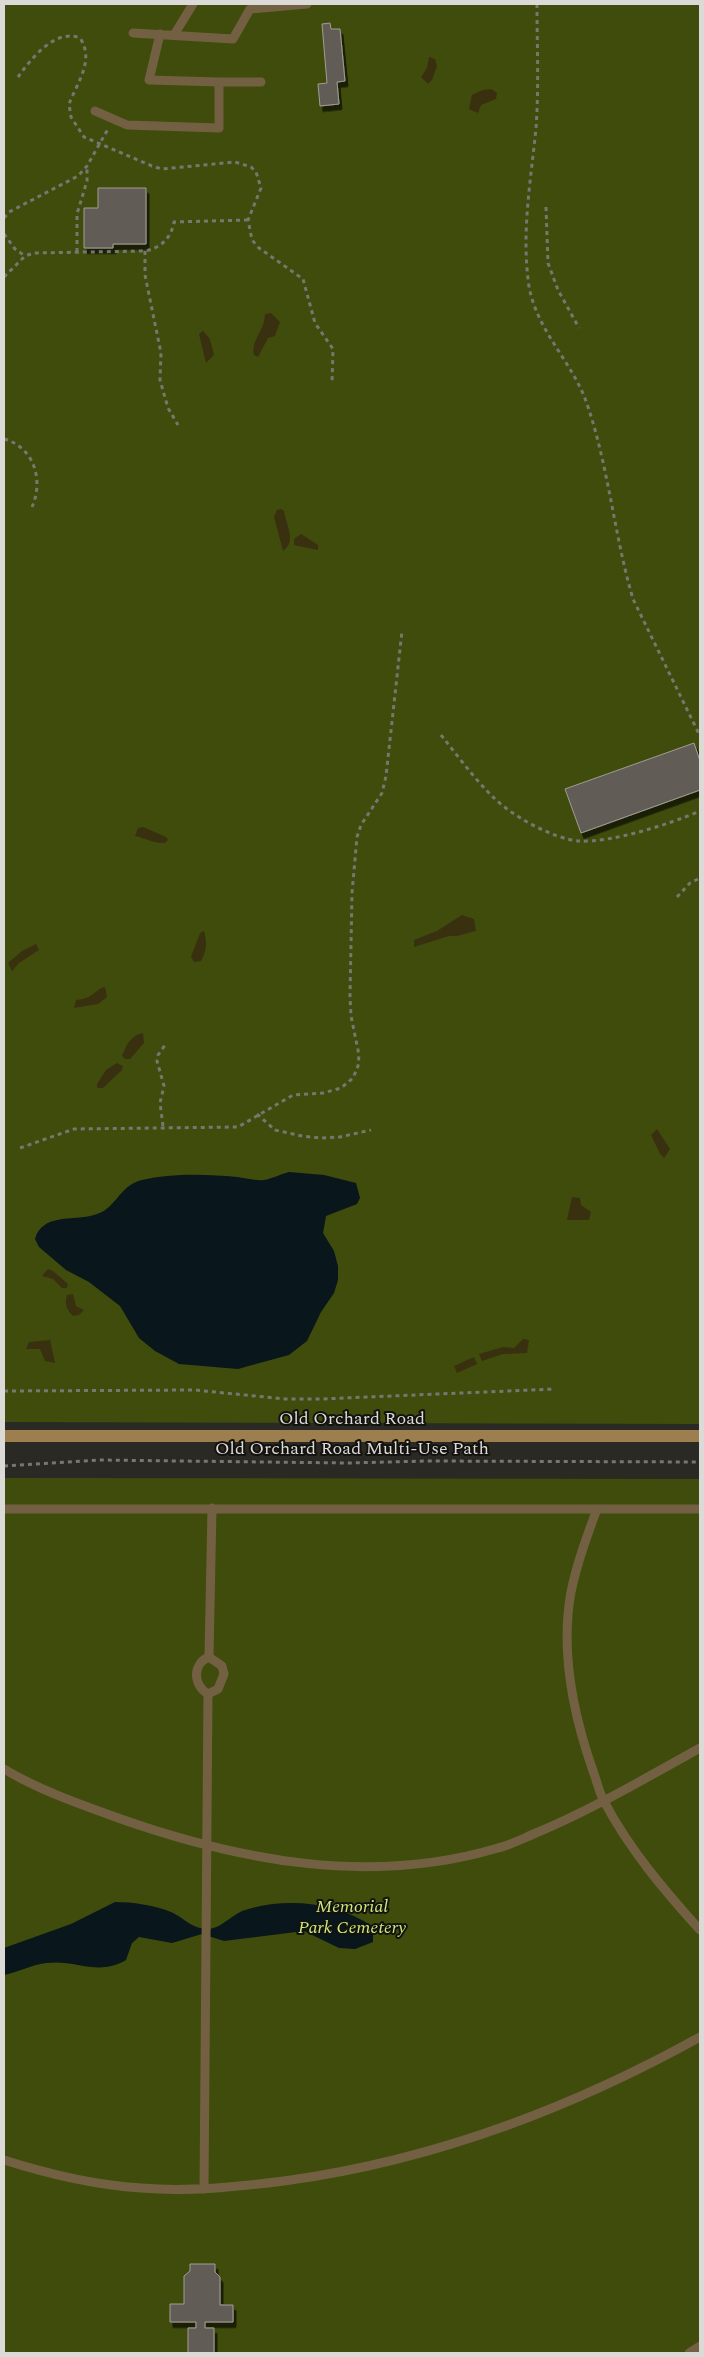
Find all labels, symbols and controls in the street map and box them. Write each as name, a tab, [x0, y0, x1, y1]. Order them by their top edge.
street label: Old Orchard Road	[279, 1405, 425, 1432]
street label: Old Orchard Road Multi-Use Path	[215, 1435, 489, 1462]
park label: Memorial Park Cemetery	[298, 1893, 406, 1941]

